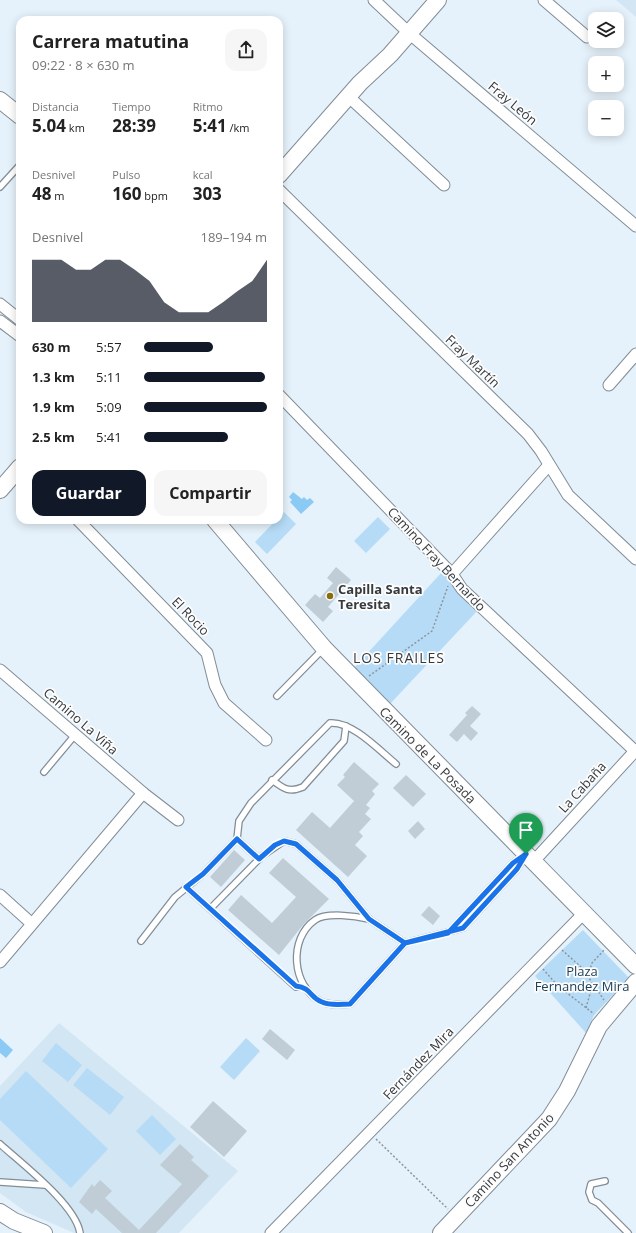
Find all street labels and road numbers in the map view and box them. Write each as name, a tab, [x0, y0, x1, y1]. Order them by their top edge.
street label: Fray León	[485, 77, 541, 129]
street label: Fray Martín	[442, 330, 504, 392]
street label: Camino Fray Bernardo	[384, 503, 490, 615]
street label: El Rocio	[168, 593, 214, 639]
street label: Camino La Viña	[40, 684, 122, 758]
street label: Camino de La Posada	[376, 703, 480, 807]
street label: La Cabaña	[554, 758, 610, 816]
street label: Fernández Mira	[379, 1023, 457, 1103]
street label: Camino San Antonio	[460, 1109, 558, 1211]

